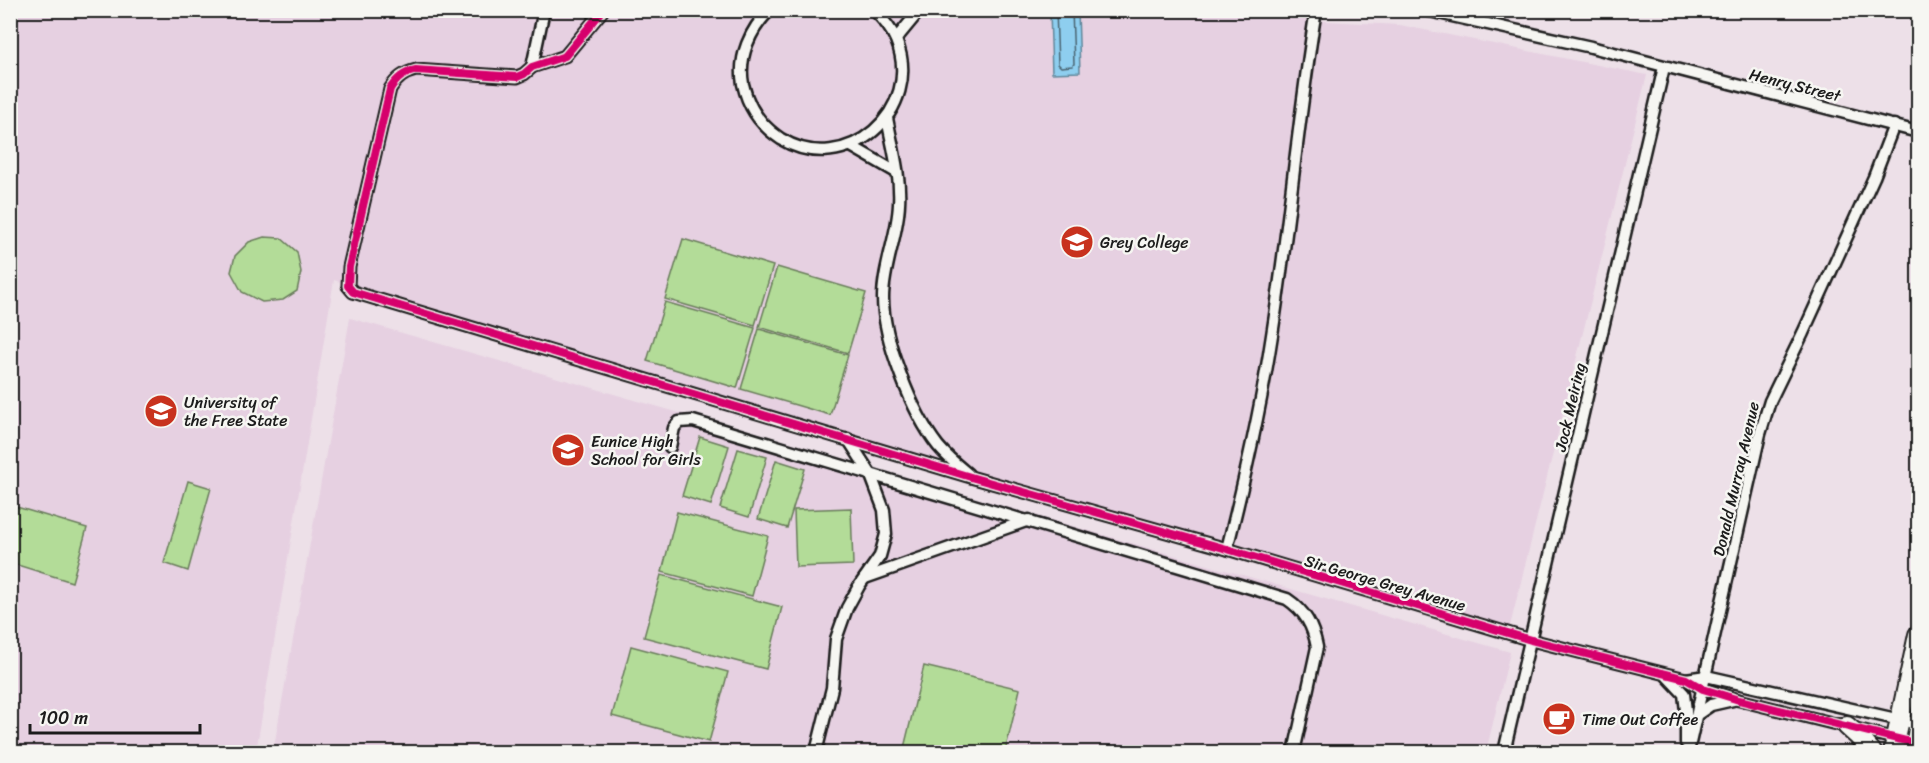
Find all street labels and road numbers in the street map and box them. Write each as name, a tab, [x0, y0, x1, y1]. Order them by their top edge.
street label: Henry Street	[1746, 60, 1844, 111]
street label: Jock Meiring	[1545, 360, 1594, 455]
street label: Donald Murray Avenue	[1704, 399, 1768, 559]
street label: Sir George Grey Avenue	[1301, 546, 1469, 620]

